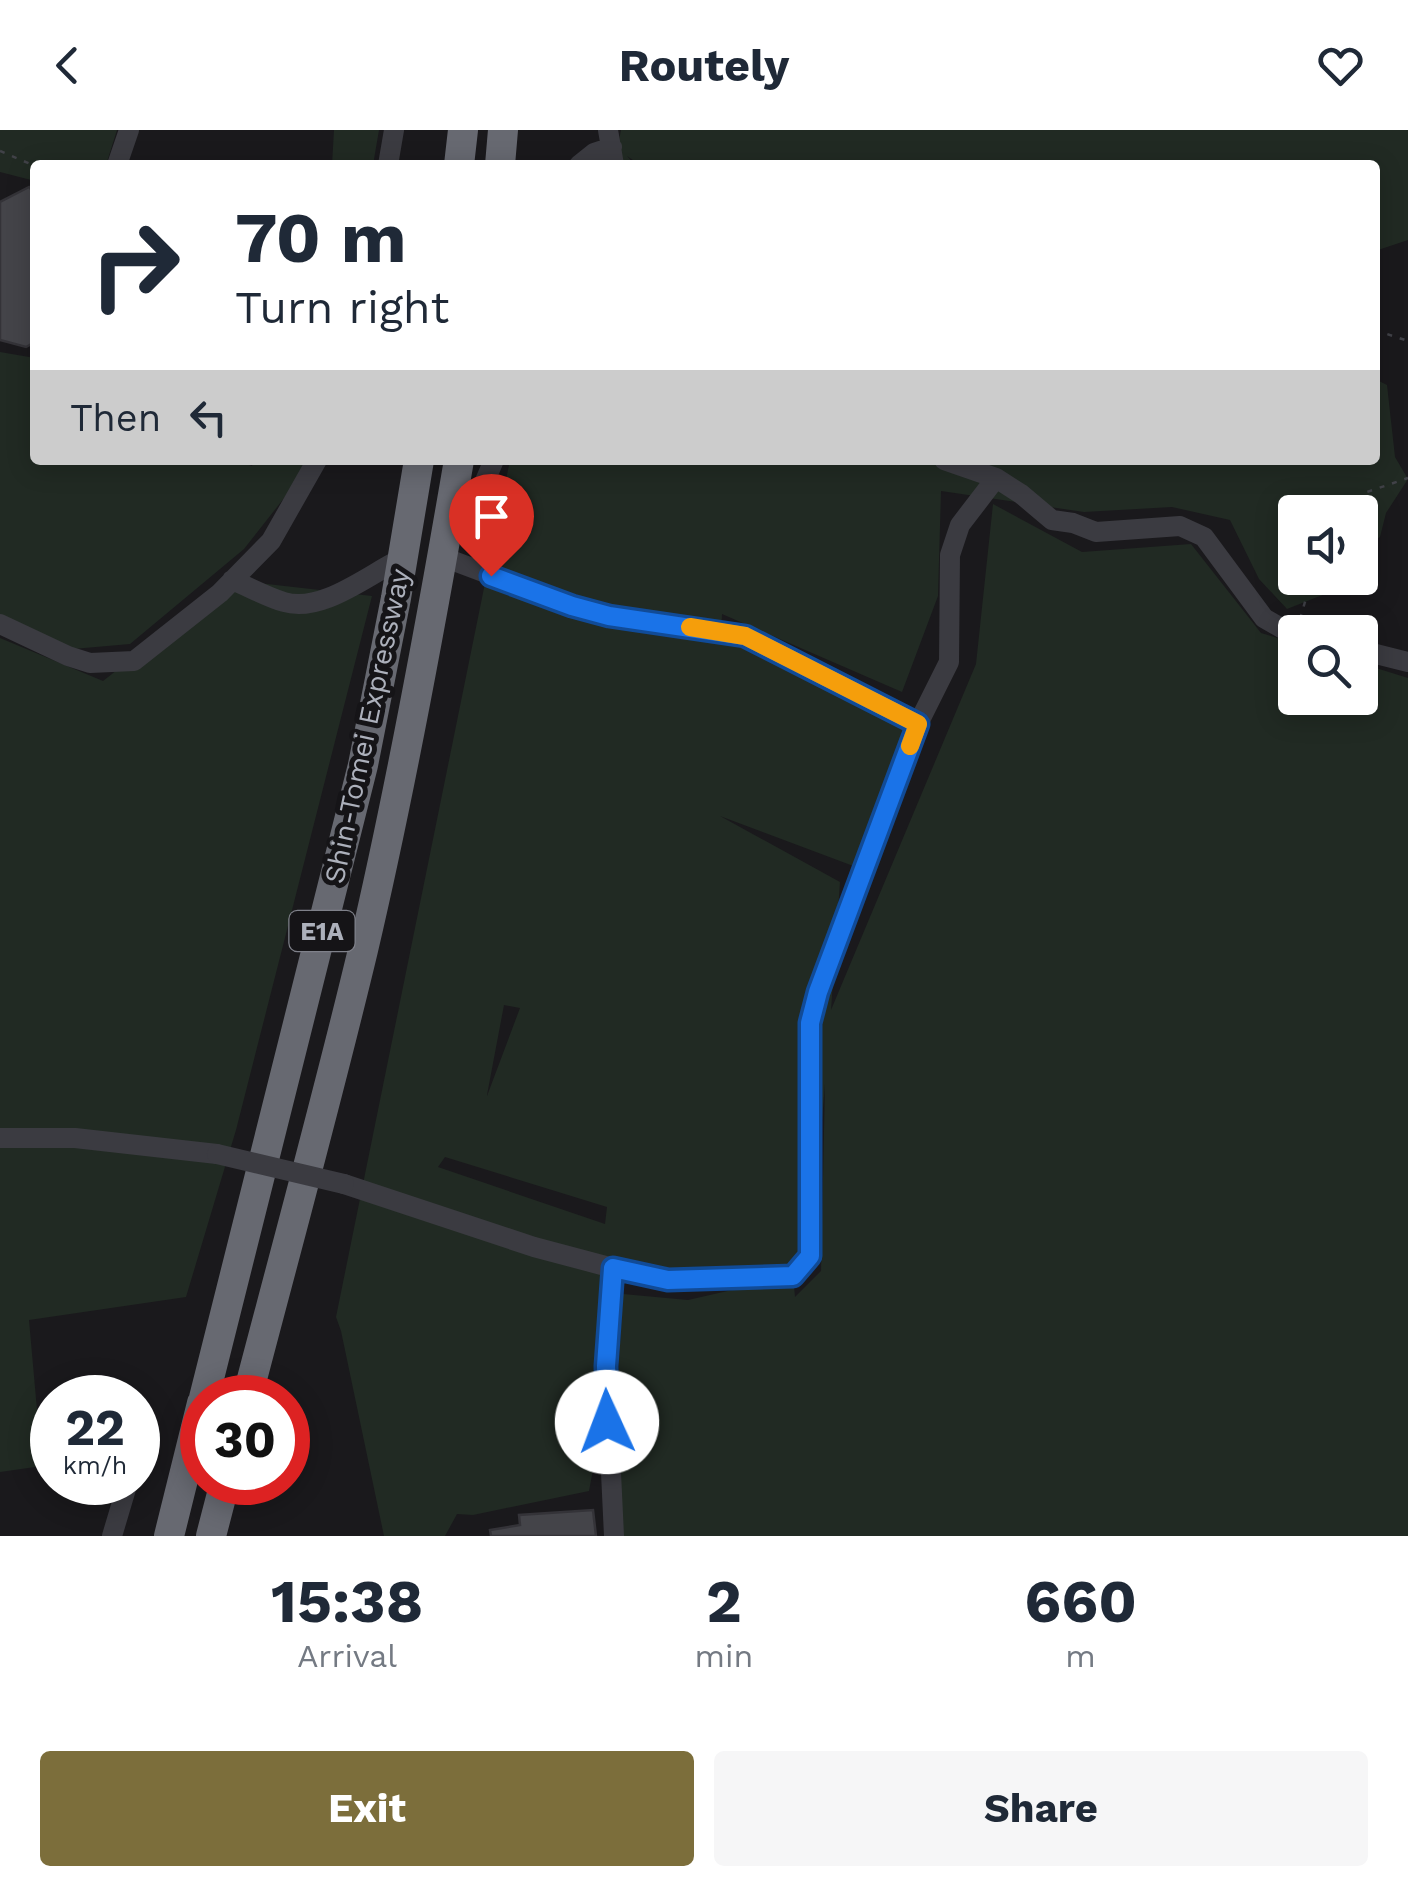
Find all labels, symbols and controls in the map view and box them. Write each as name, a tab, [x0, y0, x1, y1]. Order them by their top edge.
icon: back	[40, 38, 95, 93]
icon: heart	[1313, 38, 1368, 93]
text: Routely	[619, 39, 789, 92]
text: 70 m	[235, 197, 407, 279]
icon: right	[70, 200, 200, 330]
text: Turn right	[235, 281, 449, 334]
icon: left	[181, 390, 236, 445]
text: Then	[70, 396, 161, 440]
pin	[449, 474, 534, 577]
icon: arrive	[464, 489, 519, 544]
map controls	[1278, 495, 1378, 715]
button: sound	[1278, 495, 1378, 595]
street label: Shin-Tomei Expressway	[317, 565, 417, 886]
button: search	[1278, 615, 1378, 715]
road number: E1A	[290, 911, 354, 951]
position arrow	[555, 1370, 659, 1474]
speed limit sign: 30	[180, 1375, 310, 1505]
text: 22	[65, 1398, 125, 1457]
text: km/h	[63, 1451, 127, 1480]
text: 15:38	[271, 1566, 423, 1637]
text: 2	[706, 1566, 742, 1637]
text: 660	[1024, 1566, 1137, 1637]
text: Arrival	[297, 1637, 397, 1675]
text: min	[694, 1637, 753, 1675]
text: m	[1065, 1637, 1096, 1675]
button: Exit	[40, 1751, 694, 1866]
button: Share	[714, 1751, 1368, 1866]

